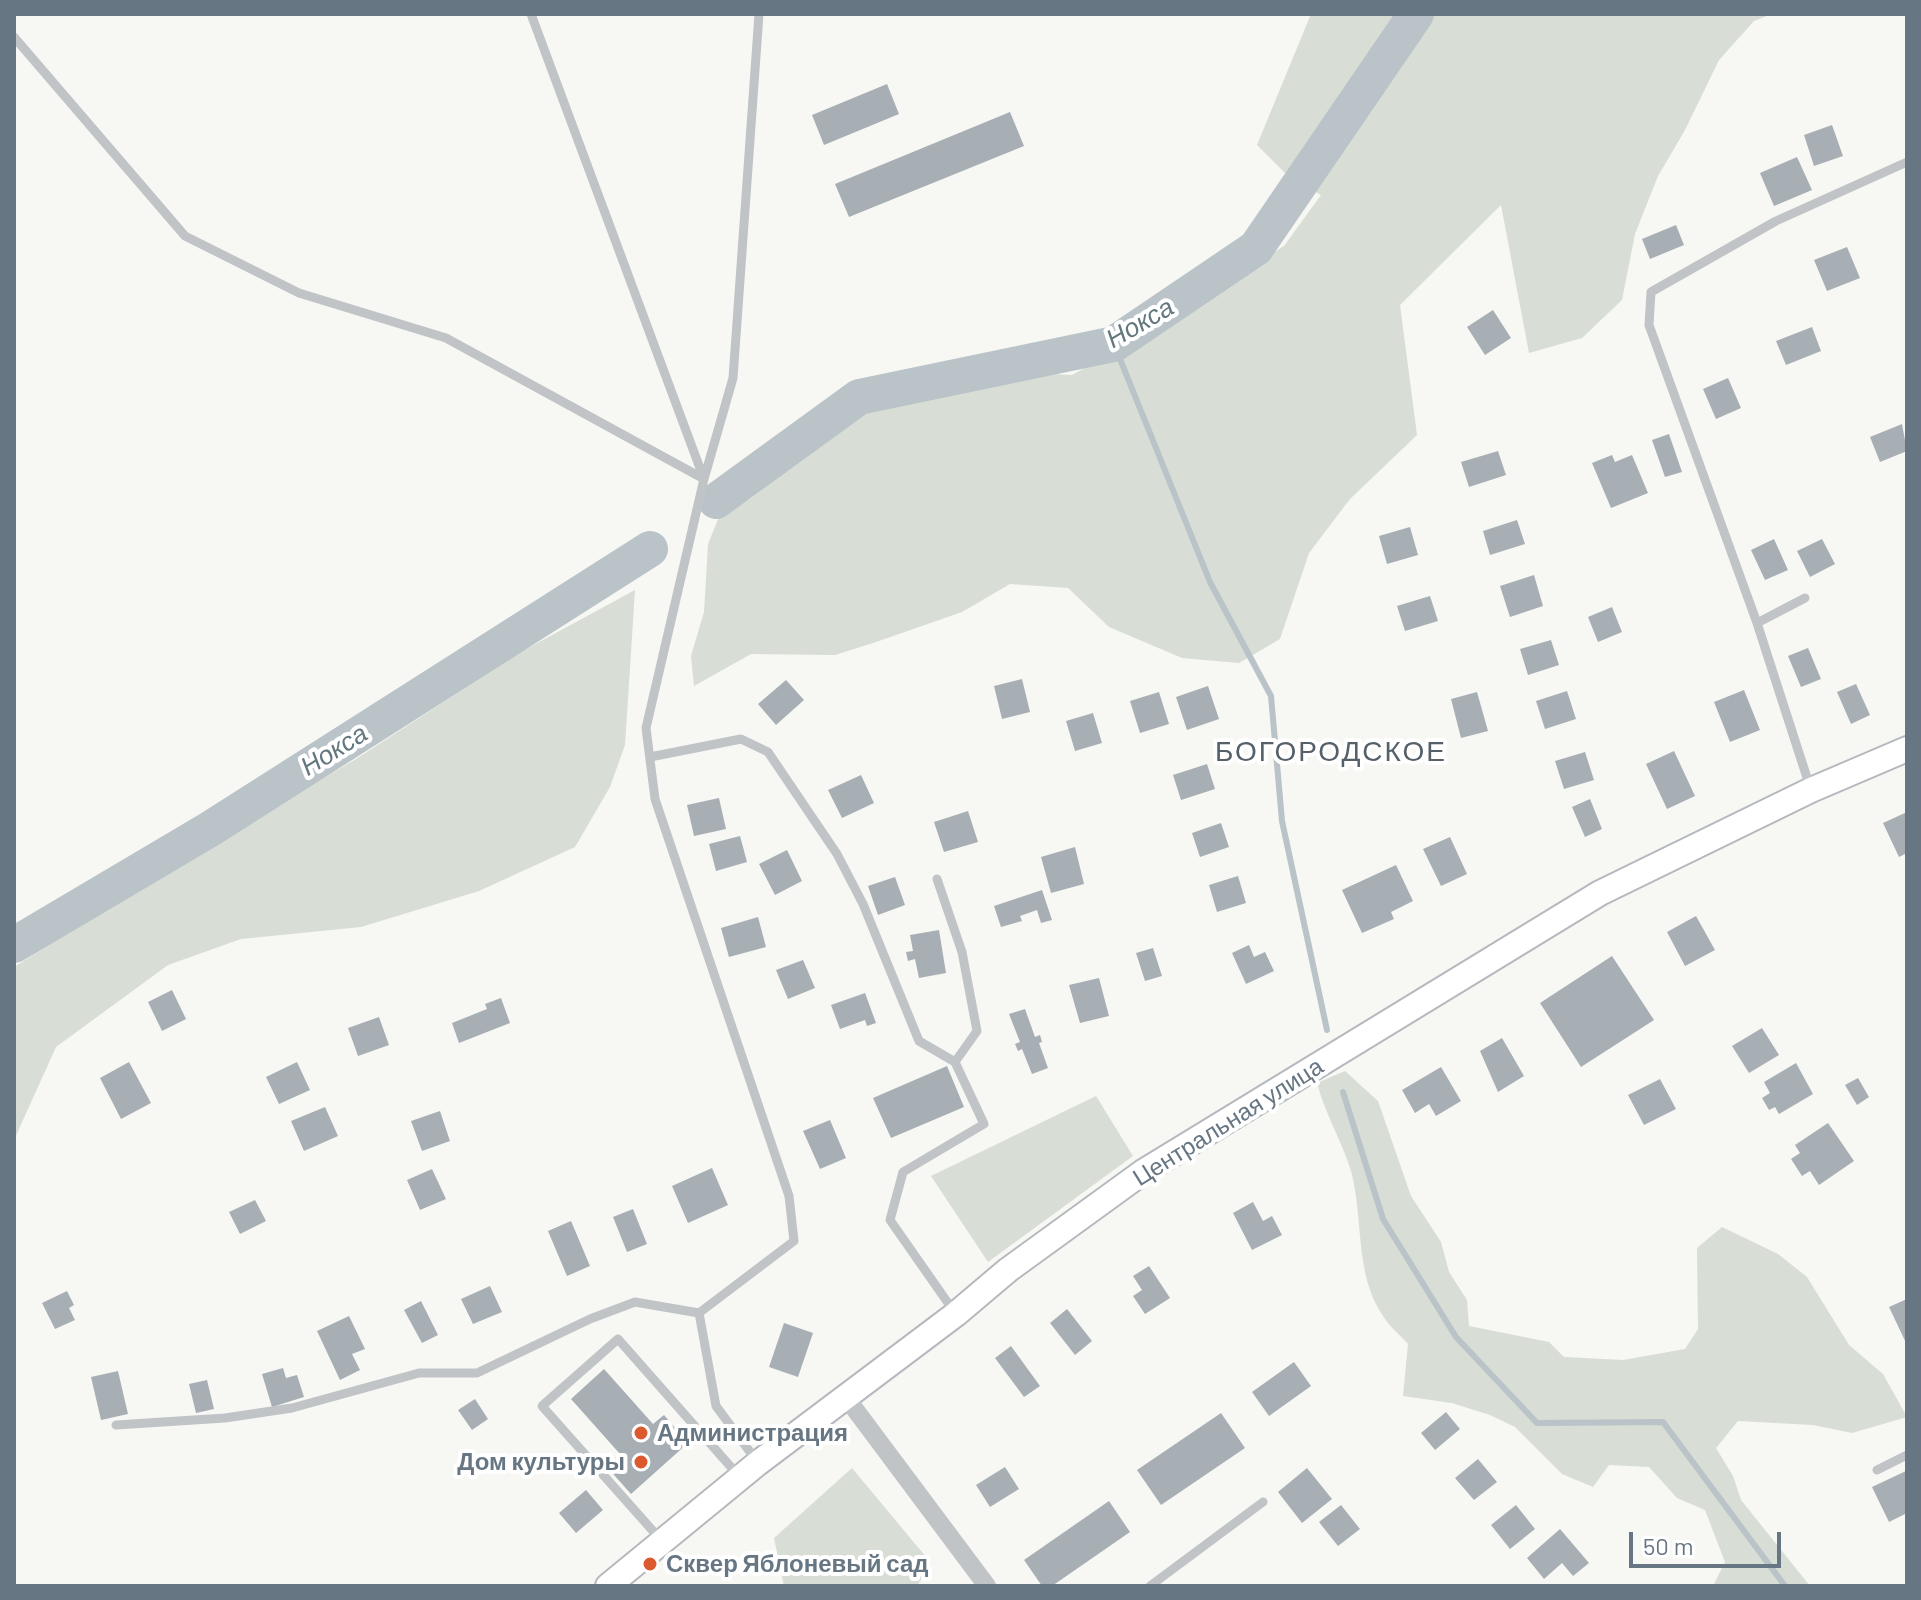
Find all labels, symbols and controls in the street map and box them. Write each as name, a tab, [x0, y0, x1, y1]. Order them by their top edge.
water label: Нокса	[1101, 291, 1179, 355]
water label: Нокса	[295, 718, 373, 782]
district label: БОГОРОДСКОЕ	[1215, 735, 1447, 769]
street label: Центральная улица	[1128, 1052, 1328, 1192]
place label: Администрация	[657, 1419, 848, 1447]
marker: Администрация	[632, 1424, 650, 1442]
place label: Дом культуры	[457, 1448, 625, 1476]
marker: Дом культуры	[632, 1453, 650, 1471]
scale bar	[1633, 1516, 1785, 1566]
text: 50 m	[1643, 1531, 1694, 1560]
place label: Сквер Яблоневый сад	[666, 1550, 929, 1578]
marker: Сквер Яблоневый сад	[641, 1555, 659, 1573]

